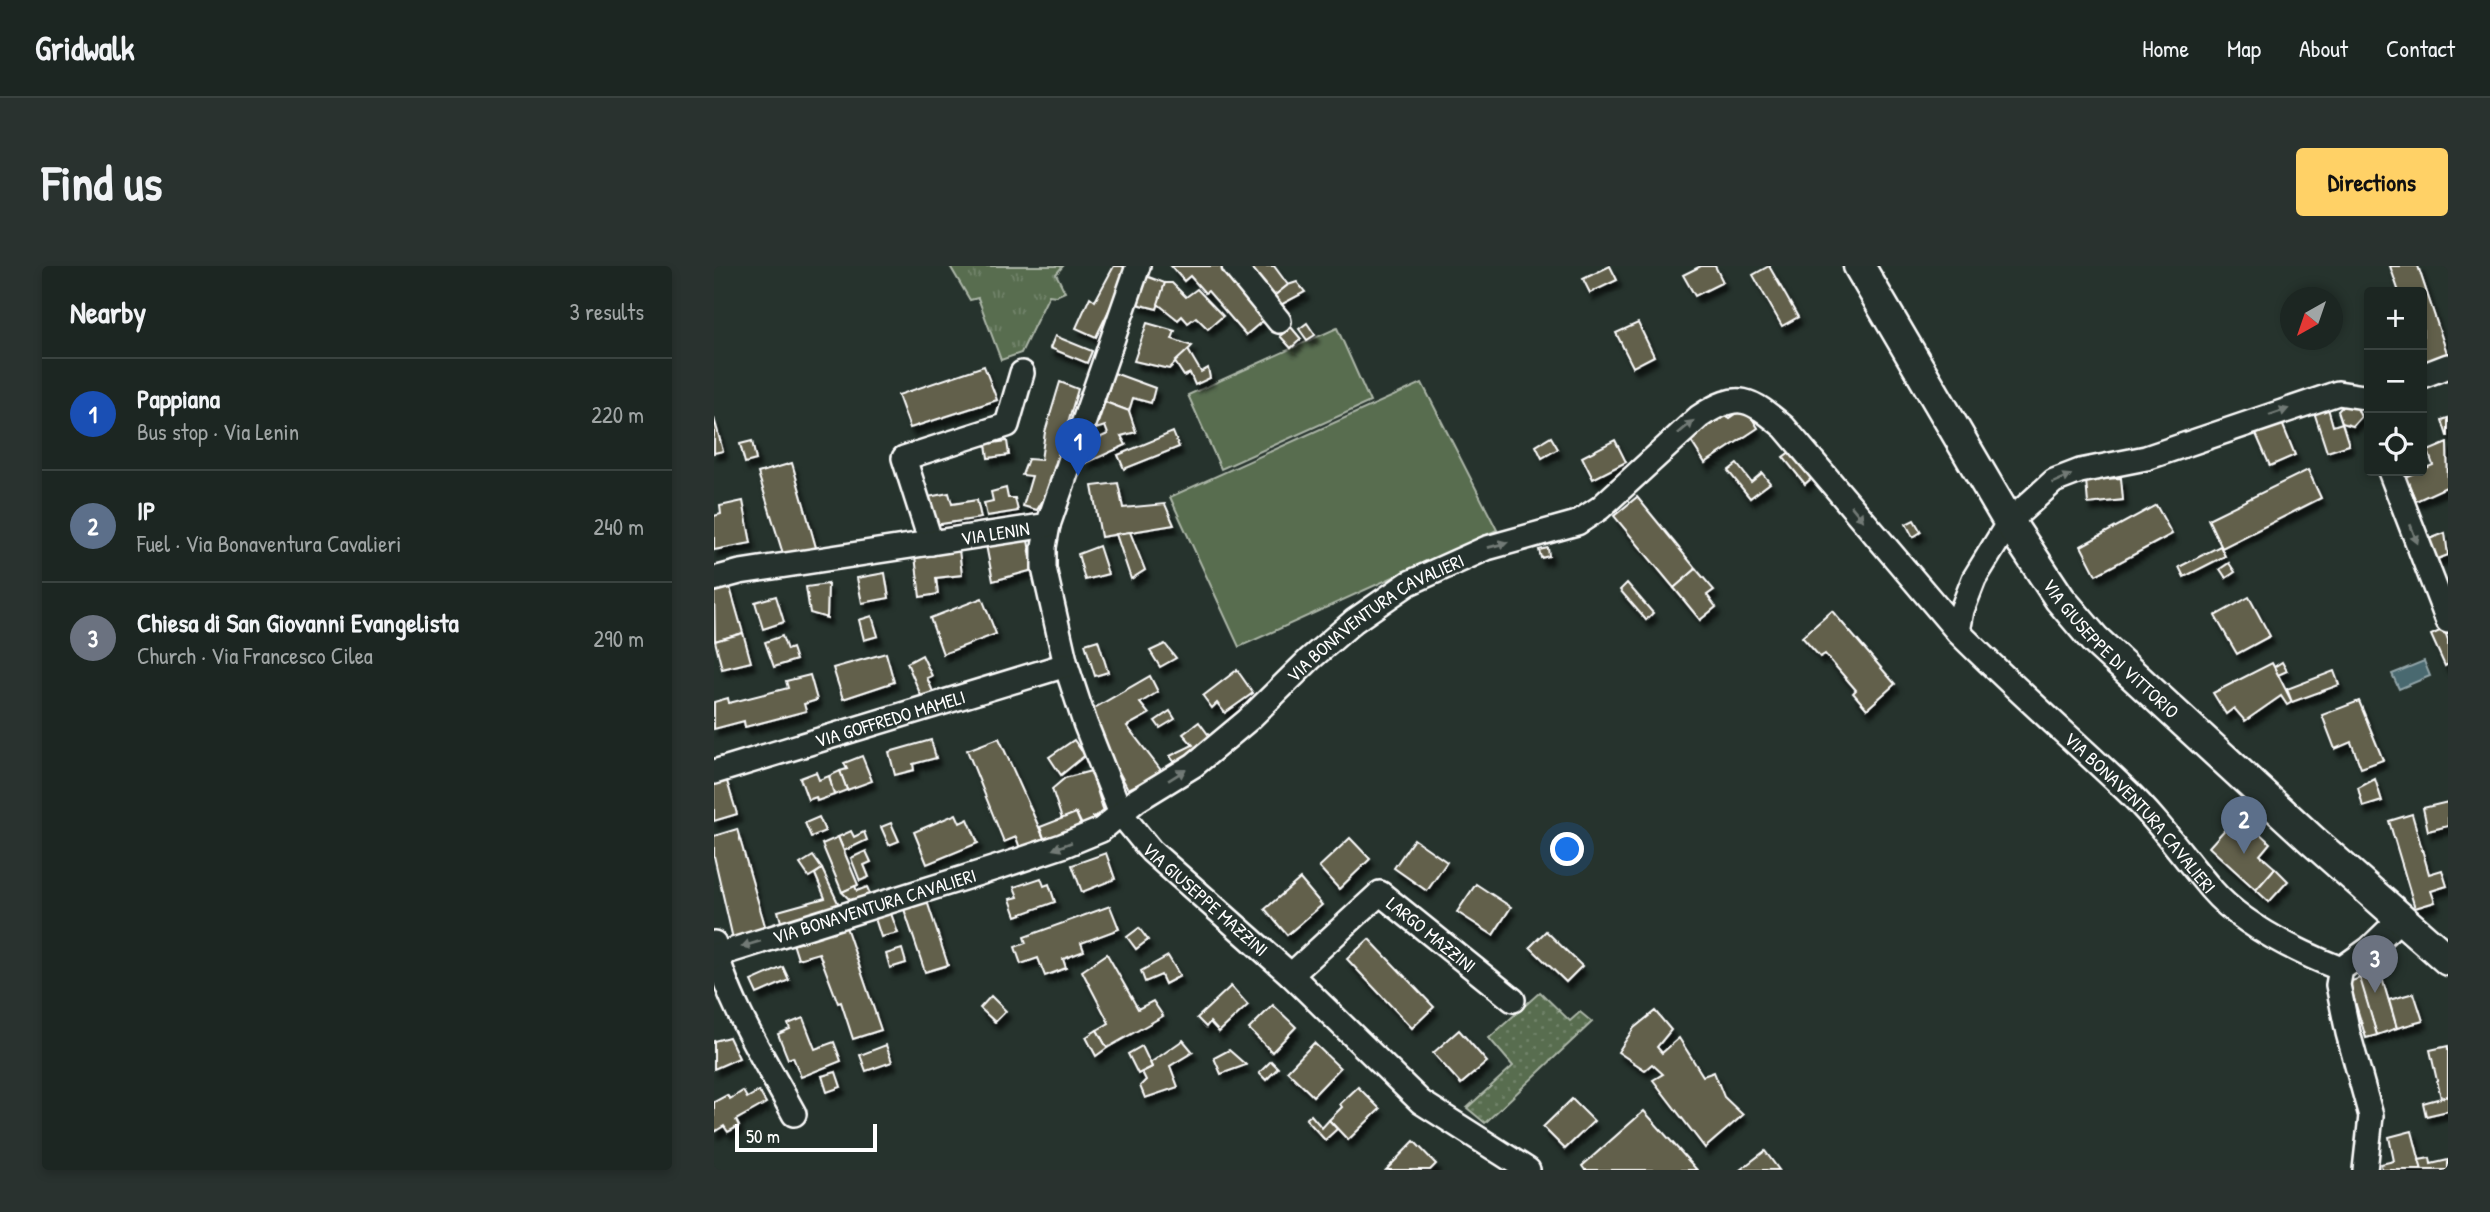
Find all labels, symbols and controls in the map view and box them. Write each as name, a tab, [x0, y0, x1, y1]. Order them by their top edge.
text: Gridwalk	[35, 26, 135, 70]
text: Home	[2142, 32, 2189, 64]
text: Map	[2227, 32, 2261, 64]
text: About	[2299, 32, 2348, 64]
text: Contact	[2386, 32, 2455, 64]
button: Directions	[2296, 148, 2448, 216]
text: Find us	[42, 149, 162, 215]
north arrow	[2280, 287, 2343, 350]
map controls	[2364, 287, 2427, 476]
button: +	[2364, 287, 2427, 350]
text: Nearby	[70, 292, 146, 332]
text: 3 results	[569, 296, 644, 327]
button: −	[2364, 350, 2427, 413]
text: Pappiana	[137, 381, 220, 416]
text: 1	[89, 399, 97, 430]
text: 220 m	[591, 399, 644, 430]
one-way arrow	[2269, 406, 2290, 417]
button: locate	[2364, 413, 2427, 476]
text: Bus stop · Via Lenin	[137, 416, 299, 447]
pin: 1	[1055, 418, 1101, 476]
one-way arrow	[1678, 420, 1695, 435]
one-way arrow	[2052, 473, 2072, 485]
text: IP	[137, 493, 156, 528]
one-way arrow	[1849, 504, 1864, 522]
text: 2	[88, 511, 98, 542]
text: 240 m	[593, 511, 644, 542]
street label: VIA LENIN	[959, 515, 1031, 551]
one-way arrow	[2408, 524, 2419, 545]
text: Fuel · Via Bonaventura Cavalieri	[137, 528, 401, 559]
one-way arrow	[1487, 539, 1509, 550]
street label: VIA BONAVENTURA CAVALIERI	[1281, 547, 1468, 688]
street label: VIA GIUSEPPE DI VITTORIO	[2037, 573, 2185, 724]
text: Chiesa di San Giovanni Evangelista	[137, 605, 459, 640]
text: 3	[88, 623, 98, 654]
text: 290 m	[594, 623, 644, 654]
text: Church · Via Francesco Cilea	[137, 640, 373, 671]
street label: VIA GOFFREDO MAMELI	[812, 683, 968, 754]
street label: VIA BONAVENTURA CAVALIERI	[2059, 726, 2222, 899]
one-way arrow	[1168, 769, 1187, 782]
pin: 2	[2221, 796, 2267, 854]
your location	[1550, 832, 1584, 866]
street label: VIA GIUSEPPE MAZZINI	[1136, 837, 1274, 962]
one-way arrow	[1051, 841, 1072, 852]
street label: VIA BONAVENTURA CAVALIERI	[769, 862, 979, 950]
street label: LARGO MAZZINI	[1381, 890, 1482, 978]
pin: 3	[2352, 935, 2398, 993]
one-way arrow	[741, 939, 762, 950]
scale bar	[735, 1121, 877, 1153]
text: 50 m	[746, 1123, 780, 1149]

